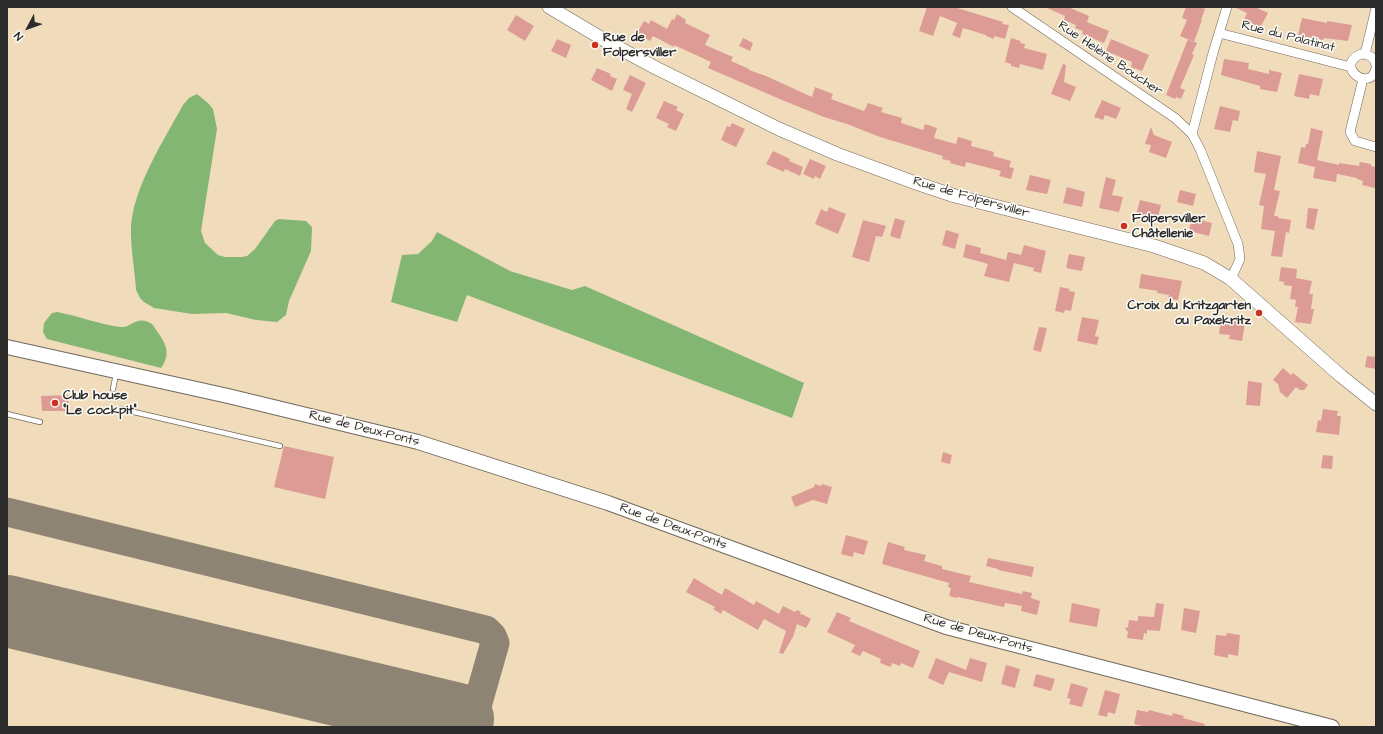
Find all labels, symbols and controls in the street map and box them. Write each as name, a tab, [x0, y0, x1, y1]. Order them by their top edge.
north arrow	[8, 8, 48, 48]
street label: Rue Hélène Boucher	[1055, 18, 1165, 100]
street label: Rue du Palatinat	[1240, 18, 1336, 56]
text: N	[11, 29, 26, 44]
place label: Rue de Folpersviller	[603, 30, 676, 61]
marker: Rue de Folpersviller	[590, 40, 600, 50]
street label: Rue de Folpersviller	[911, 174, 1031, 222]
place label: Folpersviller Châtellenie	[1132, 211, 1205, 242]
marker: Folpersviller Châtellenie	[1119, 221, 1129, 231]
place label: Croix du Kritzgarten ou Paxekritz	[1128, 298, 1251, 329]
marker: Croix du Kritzgarten ou Paxekritz	[1254, 308, 1264, 318]
place label: Club house "Le cockpit"	[63, 388, 137, 419]
marker: Club house "Le cockpit"	[50, 398, 60, 408]
street label: Rue de Deux-Ponts	[307, 408, 421, 450]
street label: Rue de Deux-Ponts	[617, 500, 729, 554]
street label: Rue de Deux-Ponts	[921, 611, 1035, 657]

